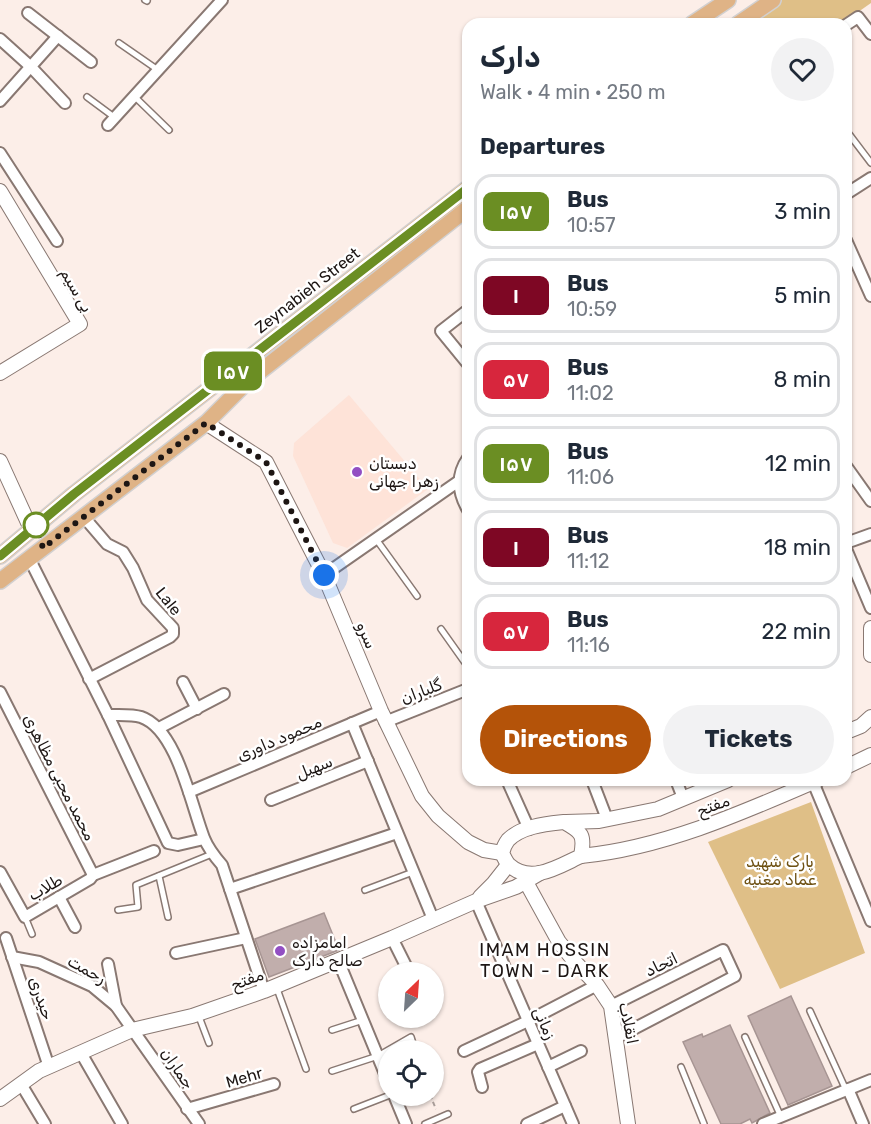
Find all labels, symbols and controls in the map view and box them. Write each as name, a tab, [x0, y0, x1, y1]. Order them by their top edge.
button: heart	[771, 38, 834, 101]
text: دارک	[480, 41, 540, 74]
text: Walk · 4 min · 250 m	[480, 80, 665, 104]
text: Departures	[480, 133, 605, 160]
text: Bus	[567, 186, 609, 213]
text: 3 min	[774, 198, 831, 225]
text: ۱۵۷	[499, 199, 533, 224]
text: 10:57	[567, 213, 616, 237]
street label: Zeynabieh Street	[251, 244, 363, 337]
street label: بی سیم	[55, 265, 97, 316]
text: Bus	[567, 270, 609, 297]
text: 5 min	[774, 282, 831, 309]
text: ۱	[513, 283, 519, 308]
text: 10:59	[567, 297, 617, 321]
line badge: ۱۵۷	[198, 352, 268, 391]
text: Bus	[567, 354, 609, 381]
text: ۱۵۷	[216, 359, 250, 384]
text: 8 min	[773, 366, 831, 393]
text: ۵۷	[502, 367, 530, 392]
text: 11:02	[567, 381, 614, 405]
text: Bus	[567, 438, 609, 465]
text: 12 min	[765, 450, 831, 477]
text: ۱۵۷	[499, 451, 533, 476]
place label: دبستان زهرا جهانی	[369, 454, 439, 492]
marker: دبستان زهرا جهانی	[350, 465, 364, 479]
text: 11:06	[567, 465, 614, 489]
unlabelled marker	[23, 512, 49, 538]
text: Bus	[567, 522, 609, 549]
text: 18 min	[764, 534, 831, 561]
text: ۱	[513, 535, 519, 560]
text: 11:12	[567, 549, 610, 573]
your location	[309, 560, 339, 590]
street label: Lale	[152, 583, 186, 619]
text: Bus	[567, 606, 609, 633]
text: 22 min	[762, 618, 831, 645]
street label: سرو	[351, 619, 381, 652]
text: ۵۷	[502, 619, 530, 644]
text: 11:16	[567, 633, 610, 657]
street label: گلباران	[398, 675, 446, 709]
button: Directions	[480, 705, 651, 774]
button: Tickets	[663, 705, 834, 774]
street label: محمد محبی مظاهری	[19, 711, 100, 844]
street label: محمود داوری	[234, 712, 325, 766]
street label: سهیل	[293, 752, 336, 784]
street label: مفتح	[694, 791, 733, 822]
park label: پارک شهید عماد مغنیه	[744, 852, 817, 889]
street label: طلاب	[25, 870, 66, 905]
place label: امامزاده صالح دارک	[292, 933, 363, 972]
district label: IMAM HOSSIN TOWN - DARK	[479, 939, 611, 982]
marker: امامزاده صالح دارک	[273, 944, 287, 958]
street label: اتحاد	[642, 948, 681, 981]
street label: رحمت	[64, 951, 109, 989]
north arrow	[378, 962, 444, 1028]
map controls	[378, 962, 444, 1106]
street label: مفتح	[228, 965, 267, 996]
street label: حیدری	[24, 974, 58, 1023]
street label: انقلاب	[615, 1000, 642, 1046]
street label: زمانی	[528, 1004, 560, 1043]
button: locate	[378, 1040, 444, 1106]
street label: جماران	[156, 1044, 199, 1093]
street label: Mehr	[223, 1063, 265, 1092]

